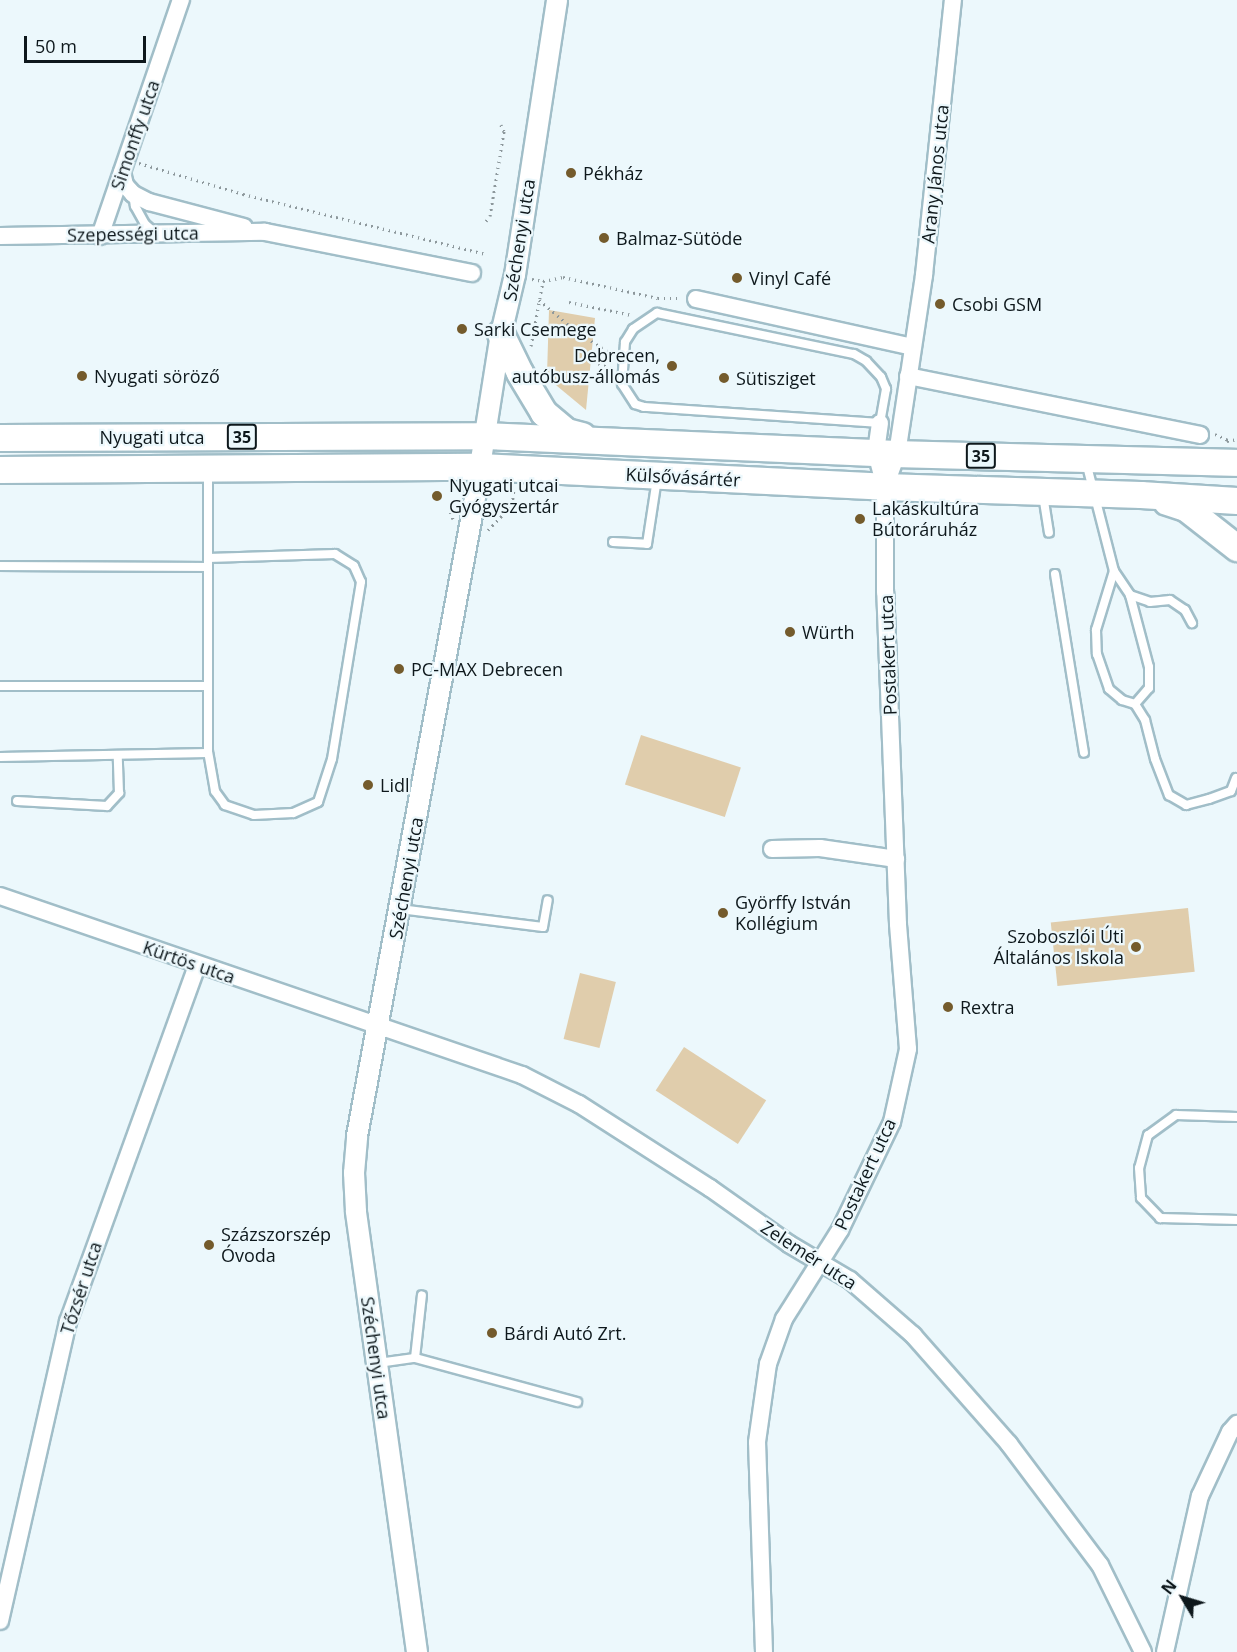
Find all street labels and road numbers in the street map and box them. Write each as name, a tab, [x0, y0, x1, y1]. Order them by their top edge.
street label: Simonffy utca	[106, 77, 164, 193]
street label: Arany János utca	[917, 103, 953, 245]
street label: Széchenyi utca	[499, 177, 539, 303]
street label: Szepességi utca	[67, 222, 199, 246]
road number: 35	[226, 424, 258, 450]
street label: Nyugati utca	[99, 426, 205, 448]
road number: 35	[964, 443, 998, 469]
street label: Külsővásártér	[625, 463, 741, 491]
street label: Postakert utca	[875, 594, 901, 716]
street label: Széchenyi utca	[385, 815, 427, 941]
street label: Kürtös utca	[140, 936, 238, 988]
street label: Postakert utca	[830, 1115, 900, 1233]
street label: Zelemér utca	[757, 1216, 861, 1294]
street label: Tőzsér utca	[56, 1239, 106, 1337]
street label: Széchenyi utca	[357, 1295, 395, 1421]

